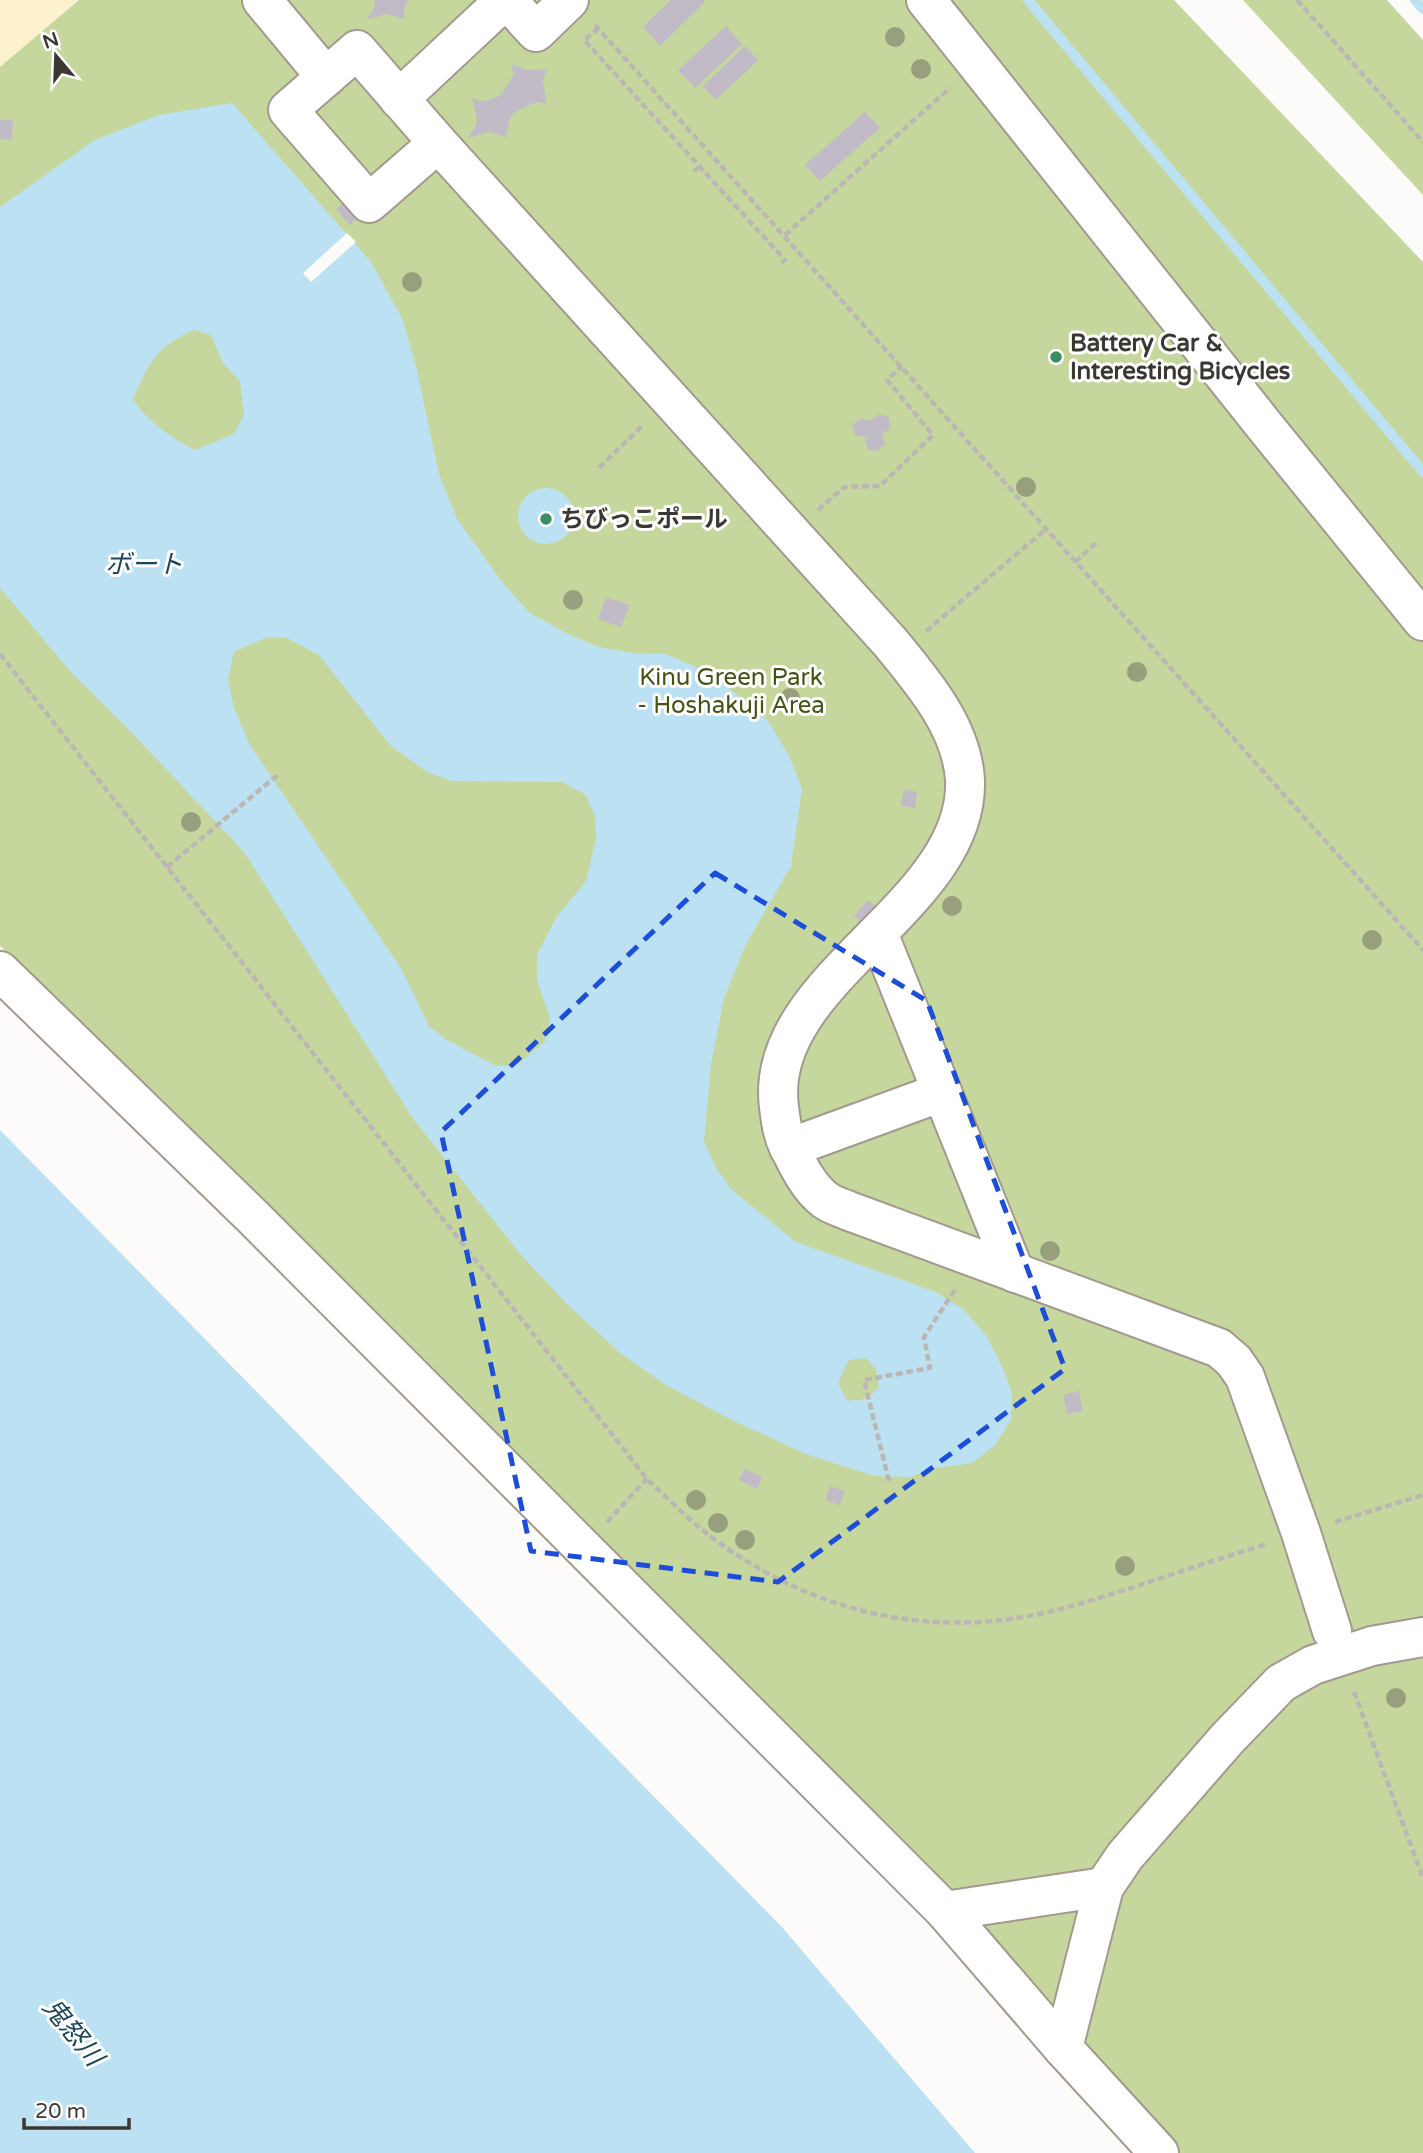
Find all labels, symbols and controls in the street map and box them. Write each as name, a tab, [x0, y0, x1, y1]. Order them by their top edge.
north arrow	[21, 21, 91, 91]
text: N	[40, 28, 62, 54]
place label: Battery Car & Interesting Bicycles	[1070, 329, 1290, 386]
marker: Battery Car & Interesting Bicycles	[1048, 349, 1064, 365]
place label: ちびっこポール	[560, 505, 728, 534]
marker: ちびっこポール	[538, 511, 554, 527]
water label: ボート	[105, 549, 183, 580]
park label: Kinu Green Park - Hoshakuji Area	[637, 663, 825, 720]
water label: 鬼怒川	[36, 1992, 111, 2074]
scale bar	[24, 2086, 130, 2130]
text: 20 m	[35, 2099, 86, 2124]

